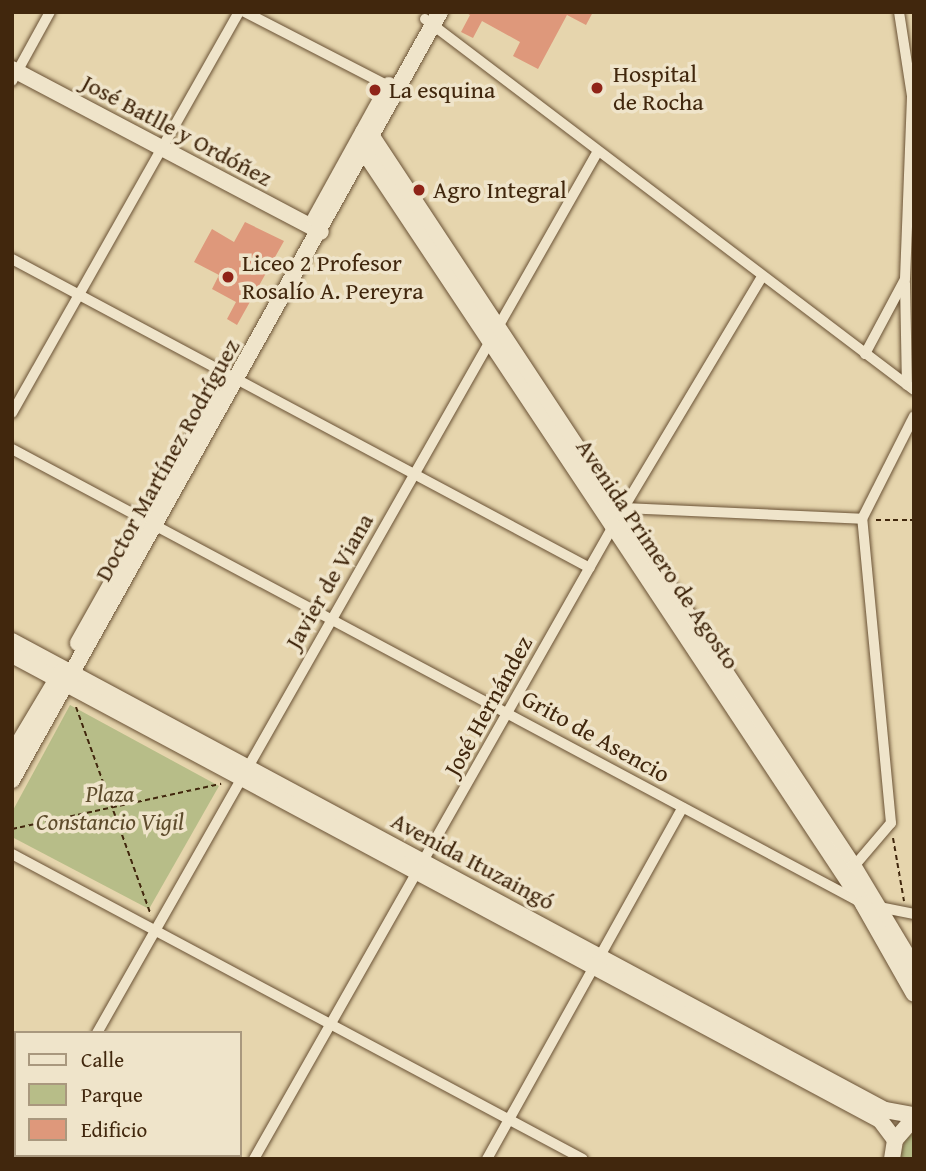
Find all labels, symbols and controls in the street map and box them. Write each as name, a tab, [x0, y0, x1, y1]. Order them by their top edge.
place label: Hospital de Rocha	[613, 60, 704, 116]
street label: José Batlle y Ordóñez	[77, 68, 277, 192]
place label: La esquina	[389, 76, 495, 104]
marker: Hospital de Rocha	[587, 78, 607, 98]
marker: La esquina	[367, 82, 383, 98]
place label: Agro Integral	[433, 176, 567, 204]
marker: Agro Integral	[411, 182, 427, 198]
place label: Liceo 2 Profesor Rosalío A. Pereyra	[242, 249, 424, 305]
marker: Liceo 2 Profesor Rosalío A. Pereyra	[220, 269, 236, 285]
street label: Doctor Martínez Rodríguez	[88, 334, 246, 586]
street label: Avenida Primero de Agosto	[570, 433, 746, 675]
street label: Javier de Viana	[279, 508, 379, 654]
street label: José Hernández	[438, 631, 538, 781]
street label: Grito de Asencio	[517, 684, 675, 788]
park label: Plaza Constancio Vigil	[36, 780, 184, 836]
street label: Avenida Ituzaingó	[386, 806, 560, 916]
legend	[14, 1031, 242, 1157]
text: Calle	[81, 1044, 124, 1075]
text: Parque	[81, 1079, 143, 1110]
text: Edificio	[81, 1114, 147, 1145]

